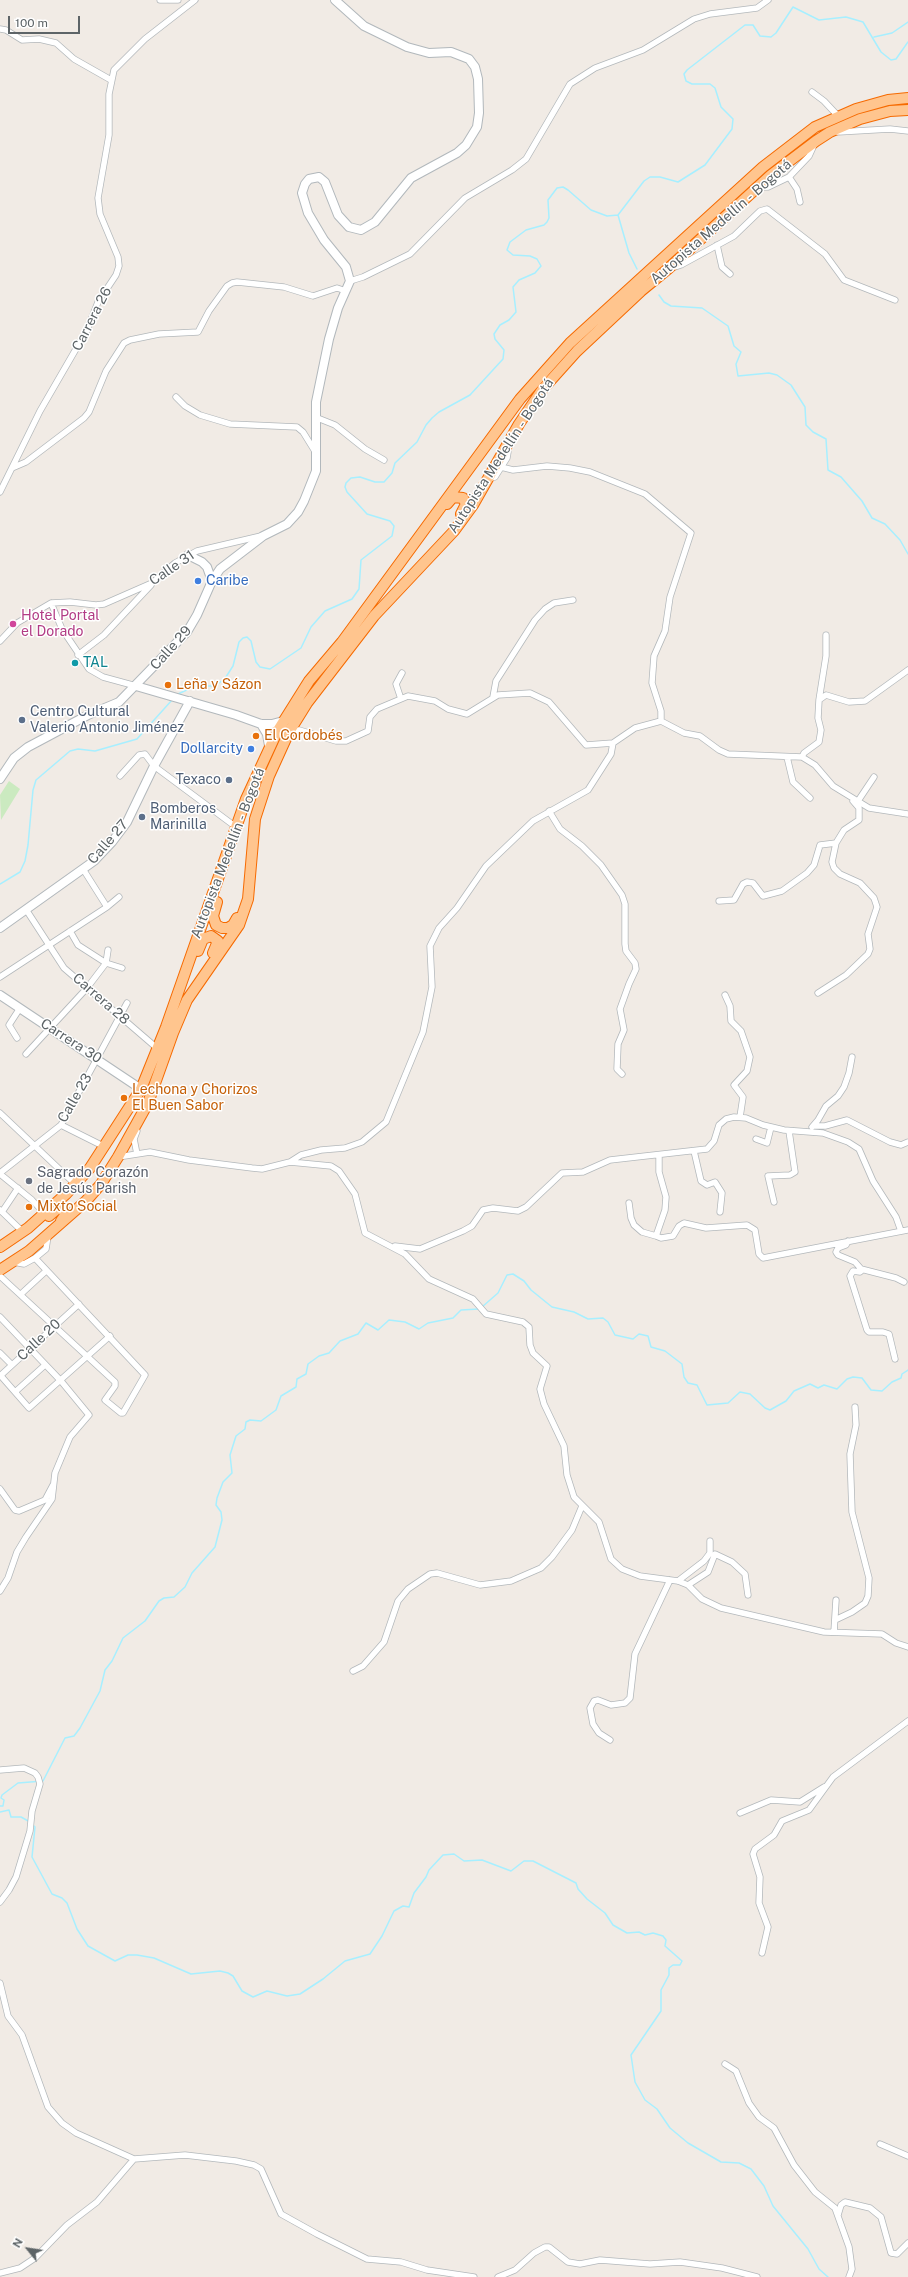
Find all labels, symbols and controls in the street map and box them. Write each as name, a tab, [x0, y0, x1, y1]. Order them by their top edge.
scale bar	[10, 8, 82, 34]
text: 100 m	[15, 16, 48, 30]
street label: Autopista Medellín - Bogotá	[647, 156, 795, 288]
street label: Carrera 26	[69, 284, 115, 354]
street label: Autopista Medellín - Bogotá	[445, 375, 557, 537]
street label: Calle 31	[146, 547, 198, 589]
place label: Caribe	[206, 573, 249, 589]
marker: Caribe	[193, 576, 203, 586]
place label: Hotel Portal el Dorado	[21, 608, 99, 640]
marker: Hotel Portal el Dorado	[8, 619, 18, 629]
street label: Calle 29	[147, 622, 195, 674]
place label: TAL	[83, 655, 108, 671]
marker: TAL	[70, 658, 80, 668]
place label: Leña y Sázon	[176, 677, 262, 693]
marker: Leña y Sázon	[163, 680, 173, 690]
place label: Centro Cultural Valerio Antonio Jiménez	[30, 704, 184, 736]
marker: Centro Cultural Valerio Antonio Jiménez	[17, 715, 27, 725]
place label: El Cordobés	[264, 728, 343, 744]
marker: El Cordobés	[251, 731, 261, 741]
place label: Dollarcity	[180, 741, 243, 757]
marker: Dollarcity	[246, 744, 256, 754]
street label: Autopista Medellín - Bogotá	[188, 765, 268, 941]
place label: Texaco	[175, 772, 221, 788]
marker: Texaco	[224, 775, 234, 785]
place label: Bomberos Marinilla	[150, 801, 216, 834]
marker: Bomberos Marinilla	[137, 812, 147, 822]
street label: Calle 27	[84, 816, 132, 868]
street label: Carrera 28	[69, 970, 133, 1028]
street label: Carrera 30	[37, 1015, 105, 1067]
street label: Calle 23	[54, 1071, 96, 1125]
place label: Lechona y Chorizos El Buen Sabor	[132, 1082, 258, 1114]
marker: Lechona y Chorizos El Buen Sabor	[119, 1093, 129, 1103]
place label: Sagrado Corazón de Jesús Parish	[37, 1165, 149, 1198]
marker: Sagrado Corazón de Jesús Parish	[24, 1176, 34, 1186]
place label: Mixto Social	[37, 1199, 117, 1215]
marker: Mixto Social	[24, 1202, 34, 1212]
street label: Calle 20	[14, 1316, 64, 1364]
north arrow	[8, 2229, 48, 2269]
text: N	[10, 2236, 25, 2250]

